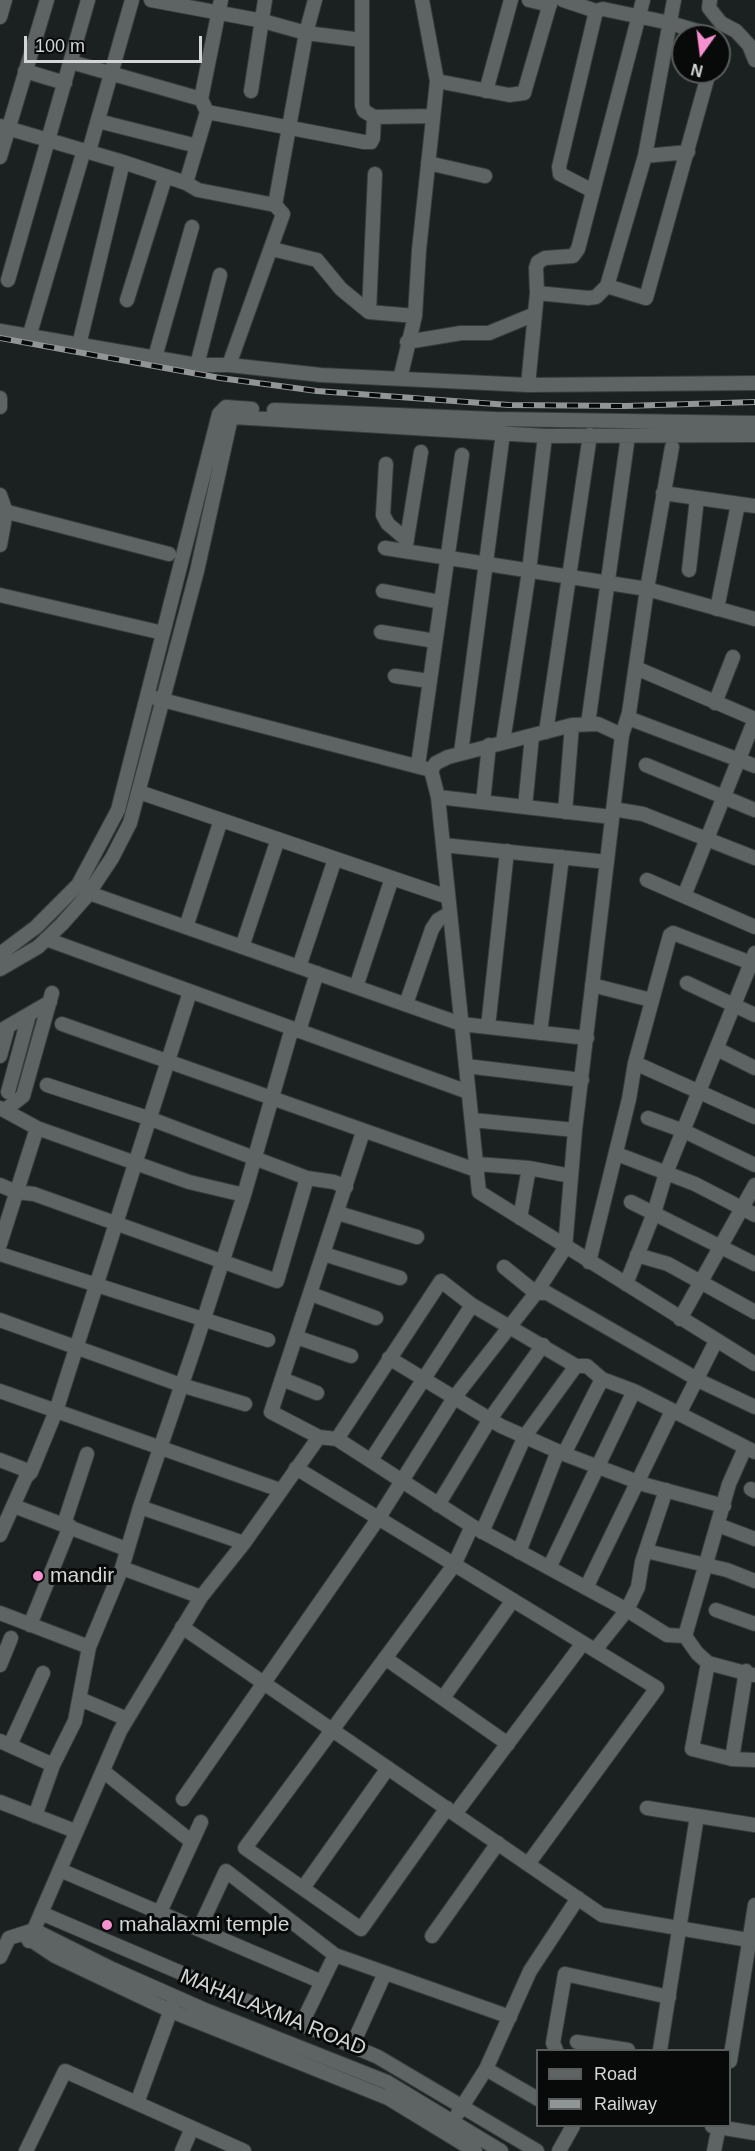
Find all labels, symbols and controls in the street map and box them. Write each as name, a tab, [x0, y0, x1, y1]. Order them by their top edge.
scale bar	[27, 24, 206, 62]
north arrow	[671, 24, 731, 84]
text: 100 m	[35, 36, 85, 56]
text: N	[689, 60, 705, 80]
place label: mandir	[50, 1563, 114, 1589]
marker: mandir	[31, 1569, 45, 1583]
place label: mahalaxmi temple	[119, 1912, 289, 1938]
marker: mahalaxmi temple	[100, 1918, 114, 1932]
street label: MAHALAXMA ROAD	[176, 1964, 370, 2062]
legend	[536, 2049, 731, 2127]
text: Road	[594, 2064, 637, 2084]
text: Railway	[594, 2094, 657, 2114]

